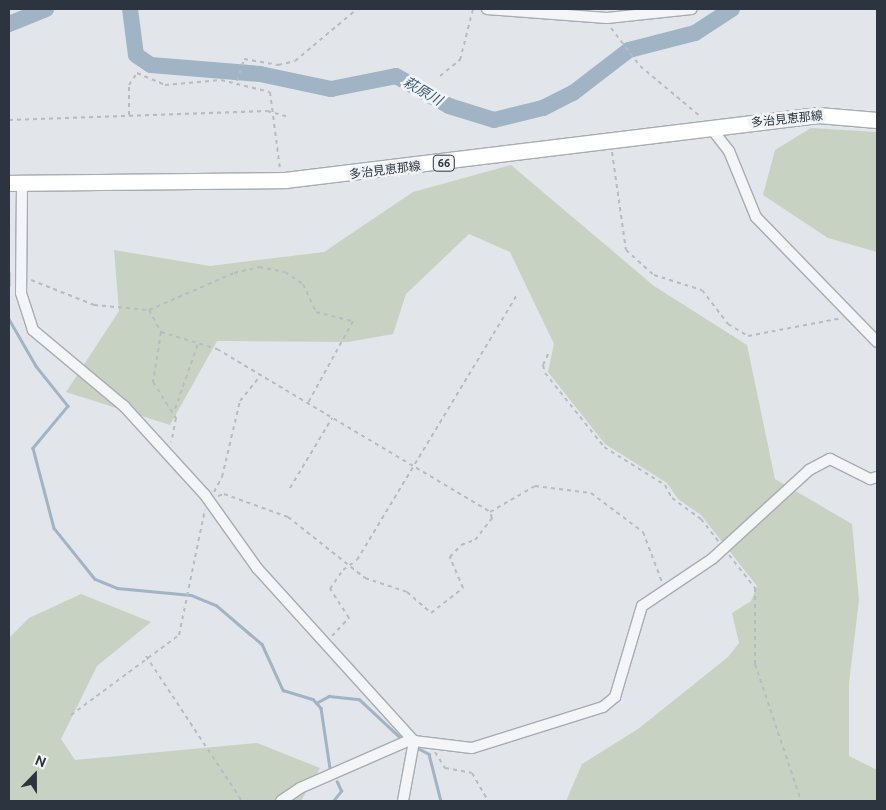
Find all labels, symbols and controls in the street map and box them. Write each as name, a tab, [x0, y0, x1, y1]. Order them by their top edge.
water label: 萩原川	[401, 73, 445, 109]
street label: 多治見恵那線	[750, 108, 824, 130]
road number: 66	[433, 154, 455, 172]
street label: 多治見恵那線	[348, 158, 422, 182]
north arrow	[10, 750, 60, 800]
text: N	[33, 752, 48, 770]

